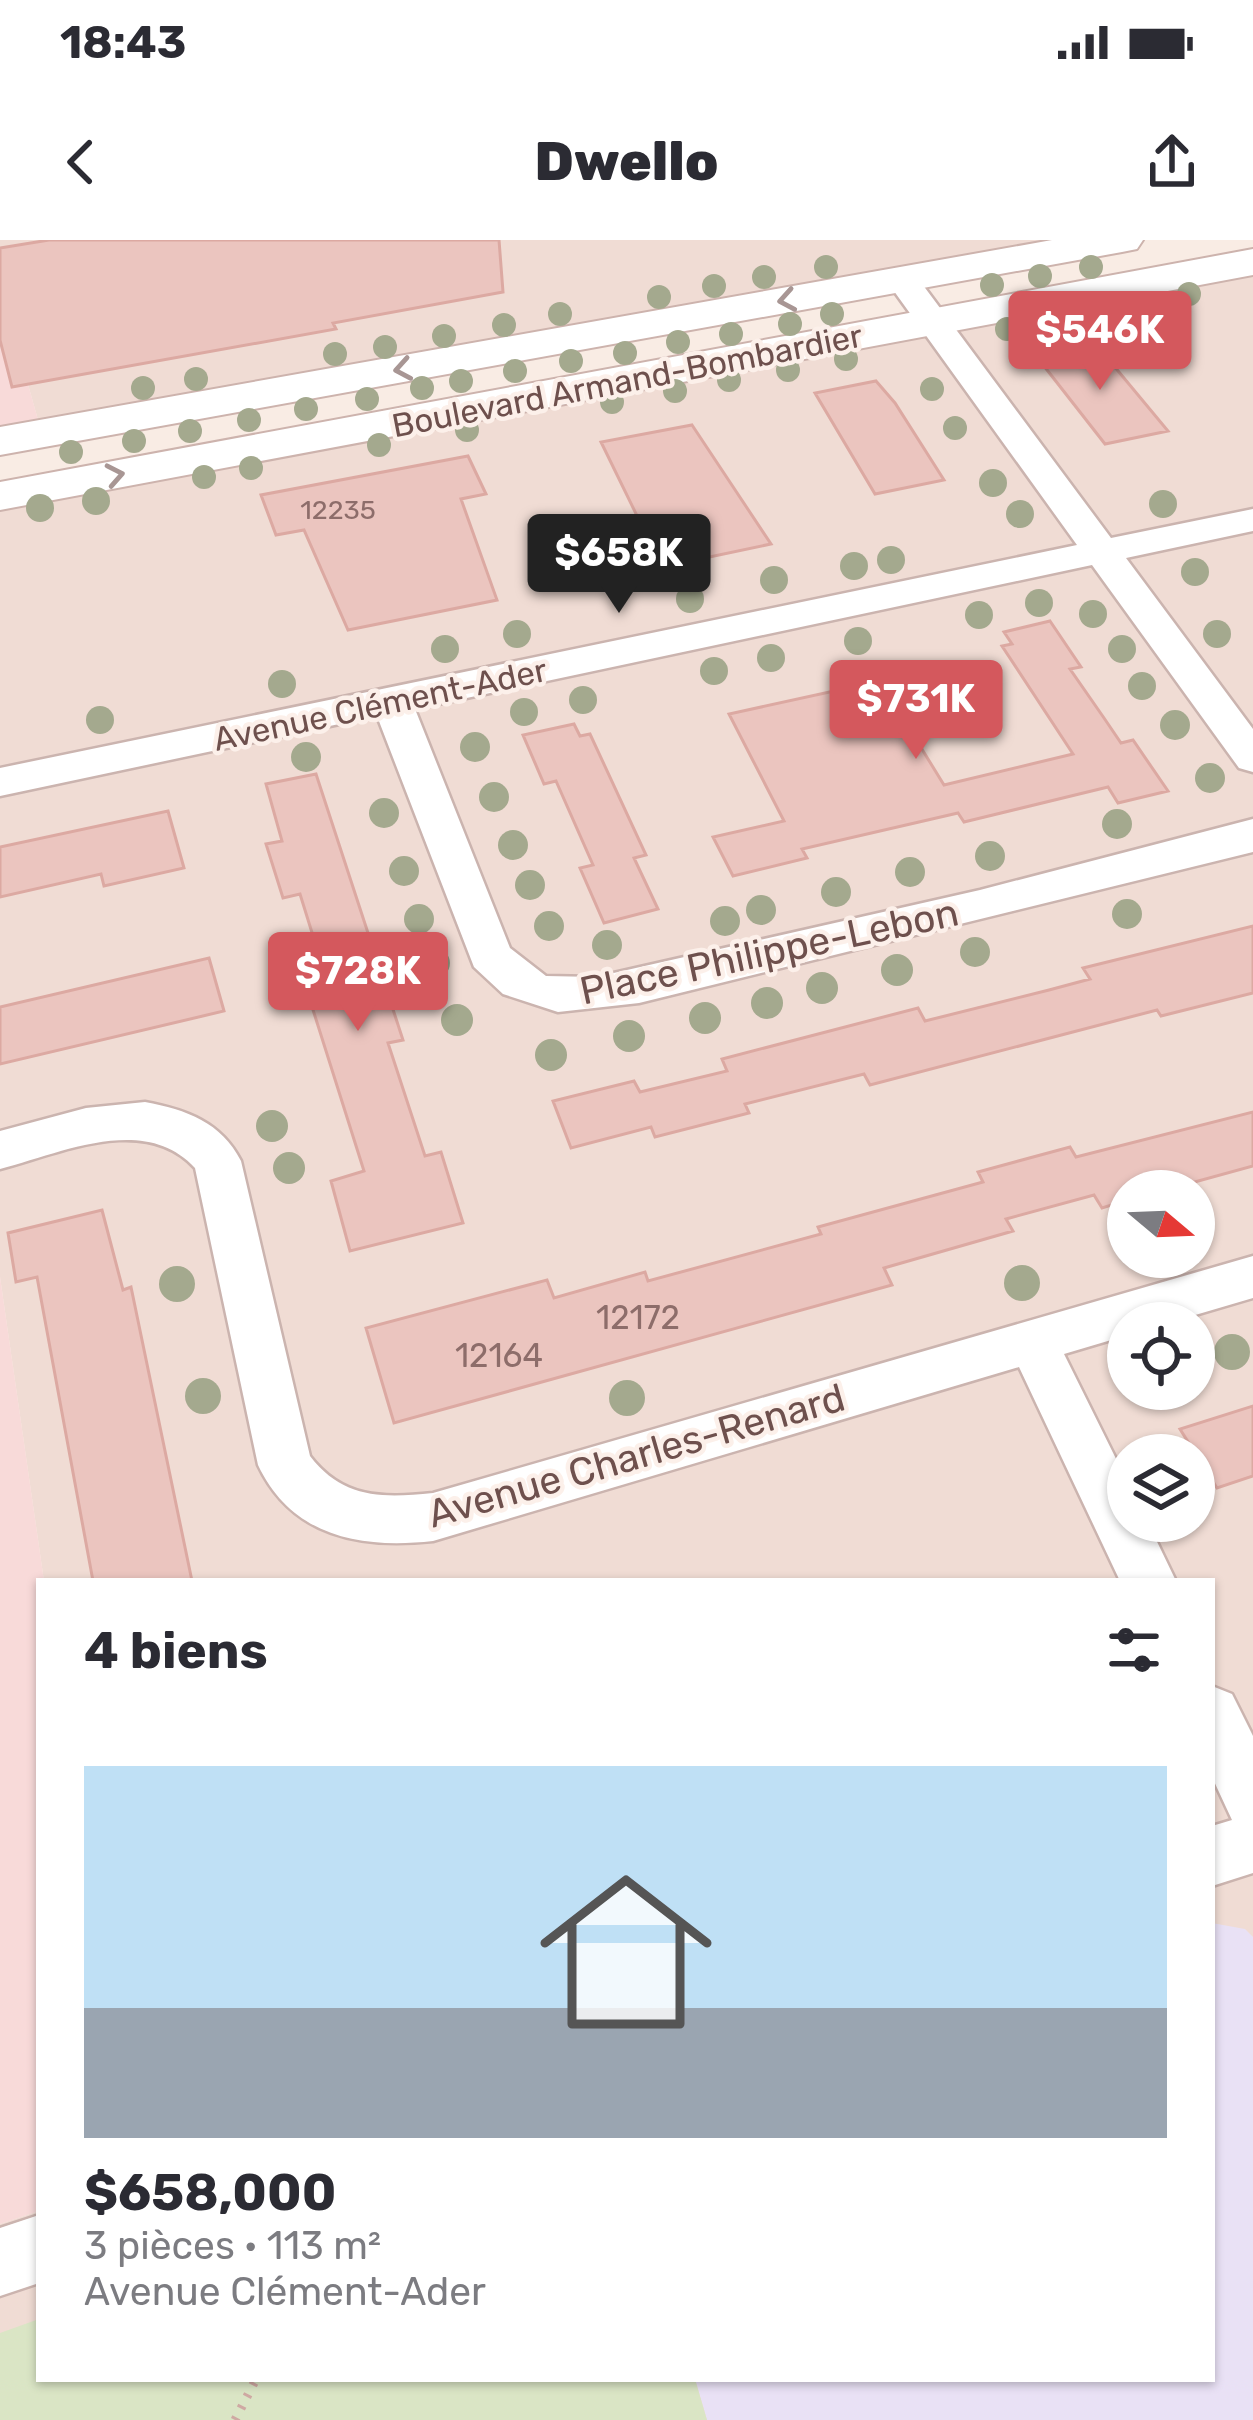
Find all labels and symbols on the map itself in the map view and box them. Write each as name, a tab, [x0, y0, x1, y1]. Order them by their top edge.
one-way arrow	[777, 287, 797, 312]
pin: $546K	[1016, 291, 1184, 393]
street label: Boulevard Armand-Bombardier	[389, 316, 866, 445]
one-way arrow	[393, 355, 413, 381]
one-way arrow	[105, 463, 125, 489]
house number: 12235	[300, 494, 376, 526]
pin: $658K	[535, 514, 703, 616]
street label: Avenue Clément-Ader	[210, 650, 551, 759]
pin: $731K	[832, 660, 1000, 762]
street label: Place Philippe-Lebon	[576, 889, 963, 1015]
pin: $728K	[274, 932, 442, 1034]
north arrow	[1107, 1170, 1215, 1278]
house number: 12172	[596, 1298, 680, 1337]
house number: 12164	[455, 1336, 543, 1375]
street label: Avenue Charles-Renard	[423, 1374, 850, 1538]

